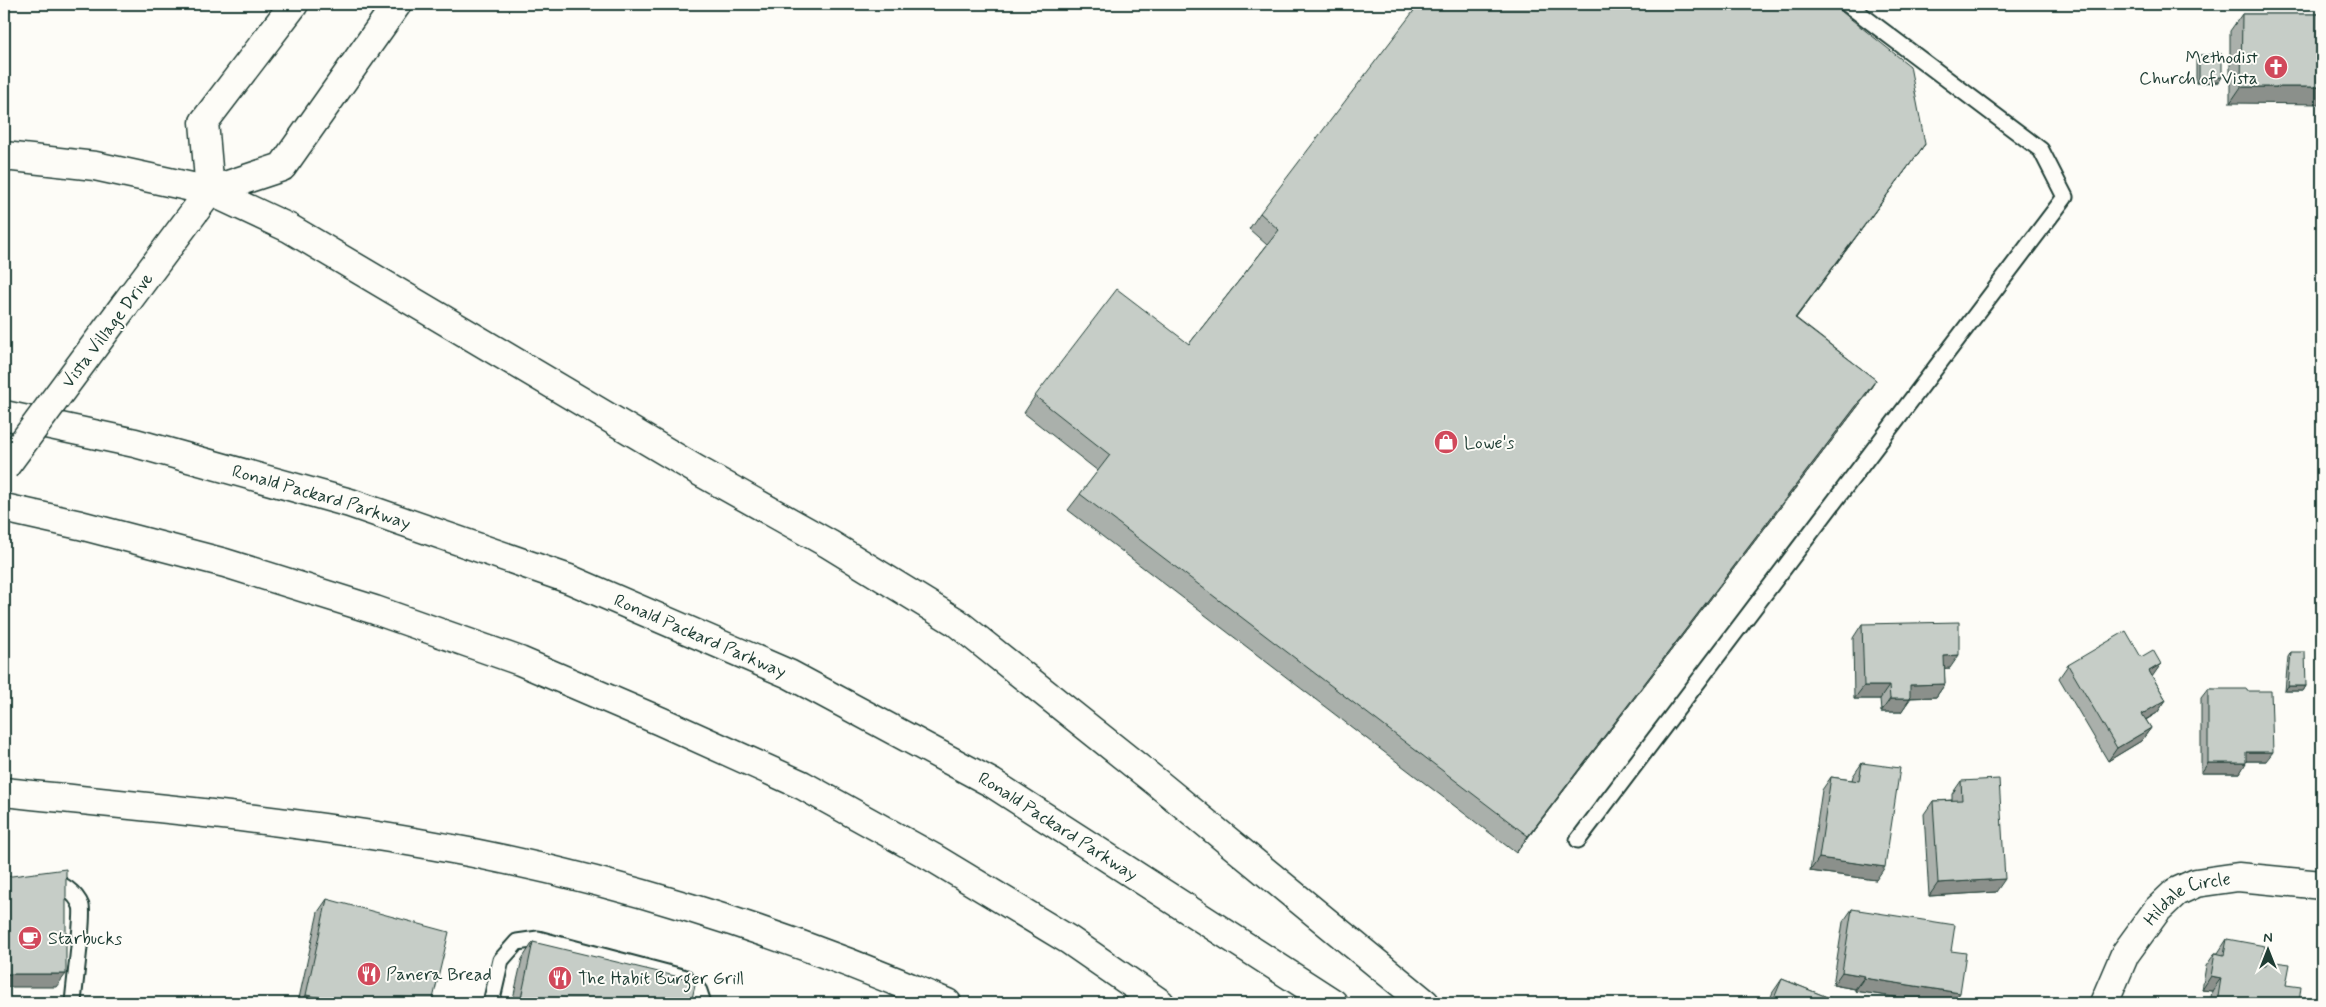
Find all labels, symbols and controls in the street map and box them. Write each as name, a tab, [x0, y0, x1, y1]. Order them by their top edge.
place label: Methodist Church of Vista	[2139, 46, 2259, 91]
church icon: Methodist Church of Vista	[2263, 54, 2289, 80]
street label: Vista Village Drive	[56, 268, 159, 393]
shop icon: Lowe's	[1433, 429, 1459, 455]
place label: Lowe's	[1464, 431, 1515, 455]
street label: Ronald Packard Parkway	[229, 460, 414, 536]
street label: Ronald Packard Parkway	[610, 589, 790, 684]
street label: Ronald Packard Parkway	[974, 767, 1142, 887]
street label: Hildale Circle	[2138, 867, 2232, 931]
north arrow	[2244, 924, 2294, 974]
cafe icon: Starbucks	[17, 925, 43, 951]
place label: Starbucks	[48, 927, 122, 951]
text: N	[2263, 929, 2273, 947]
restaurant icon: Panera Bread	[356, 961, 382, 987]
place label: Panera Bread	[386, 963, 492, 987]
restaurant icon: The Habit Burger Grill	[547, 965, 573, 991]
place label: The Habit Burger Grill	[578, 967, 744, 993]

